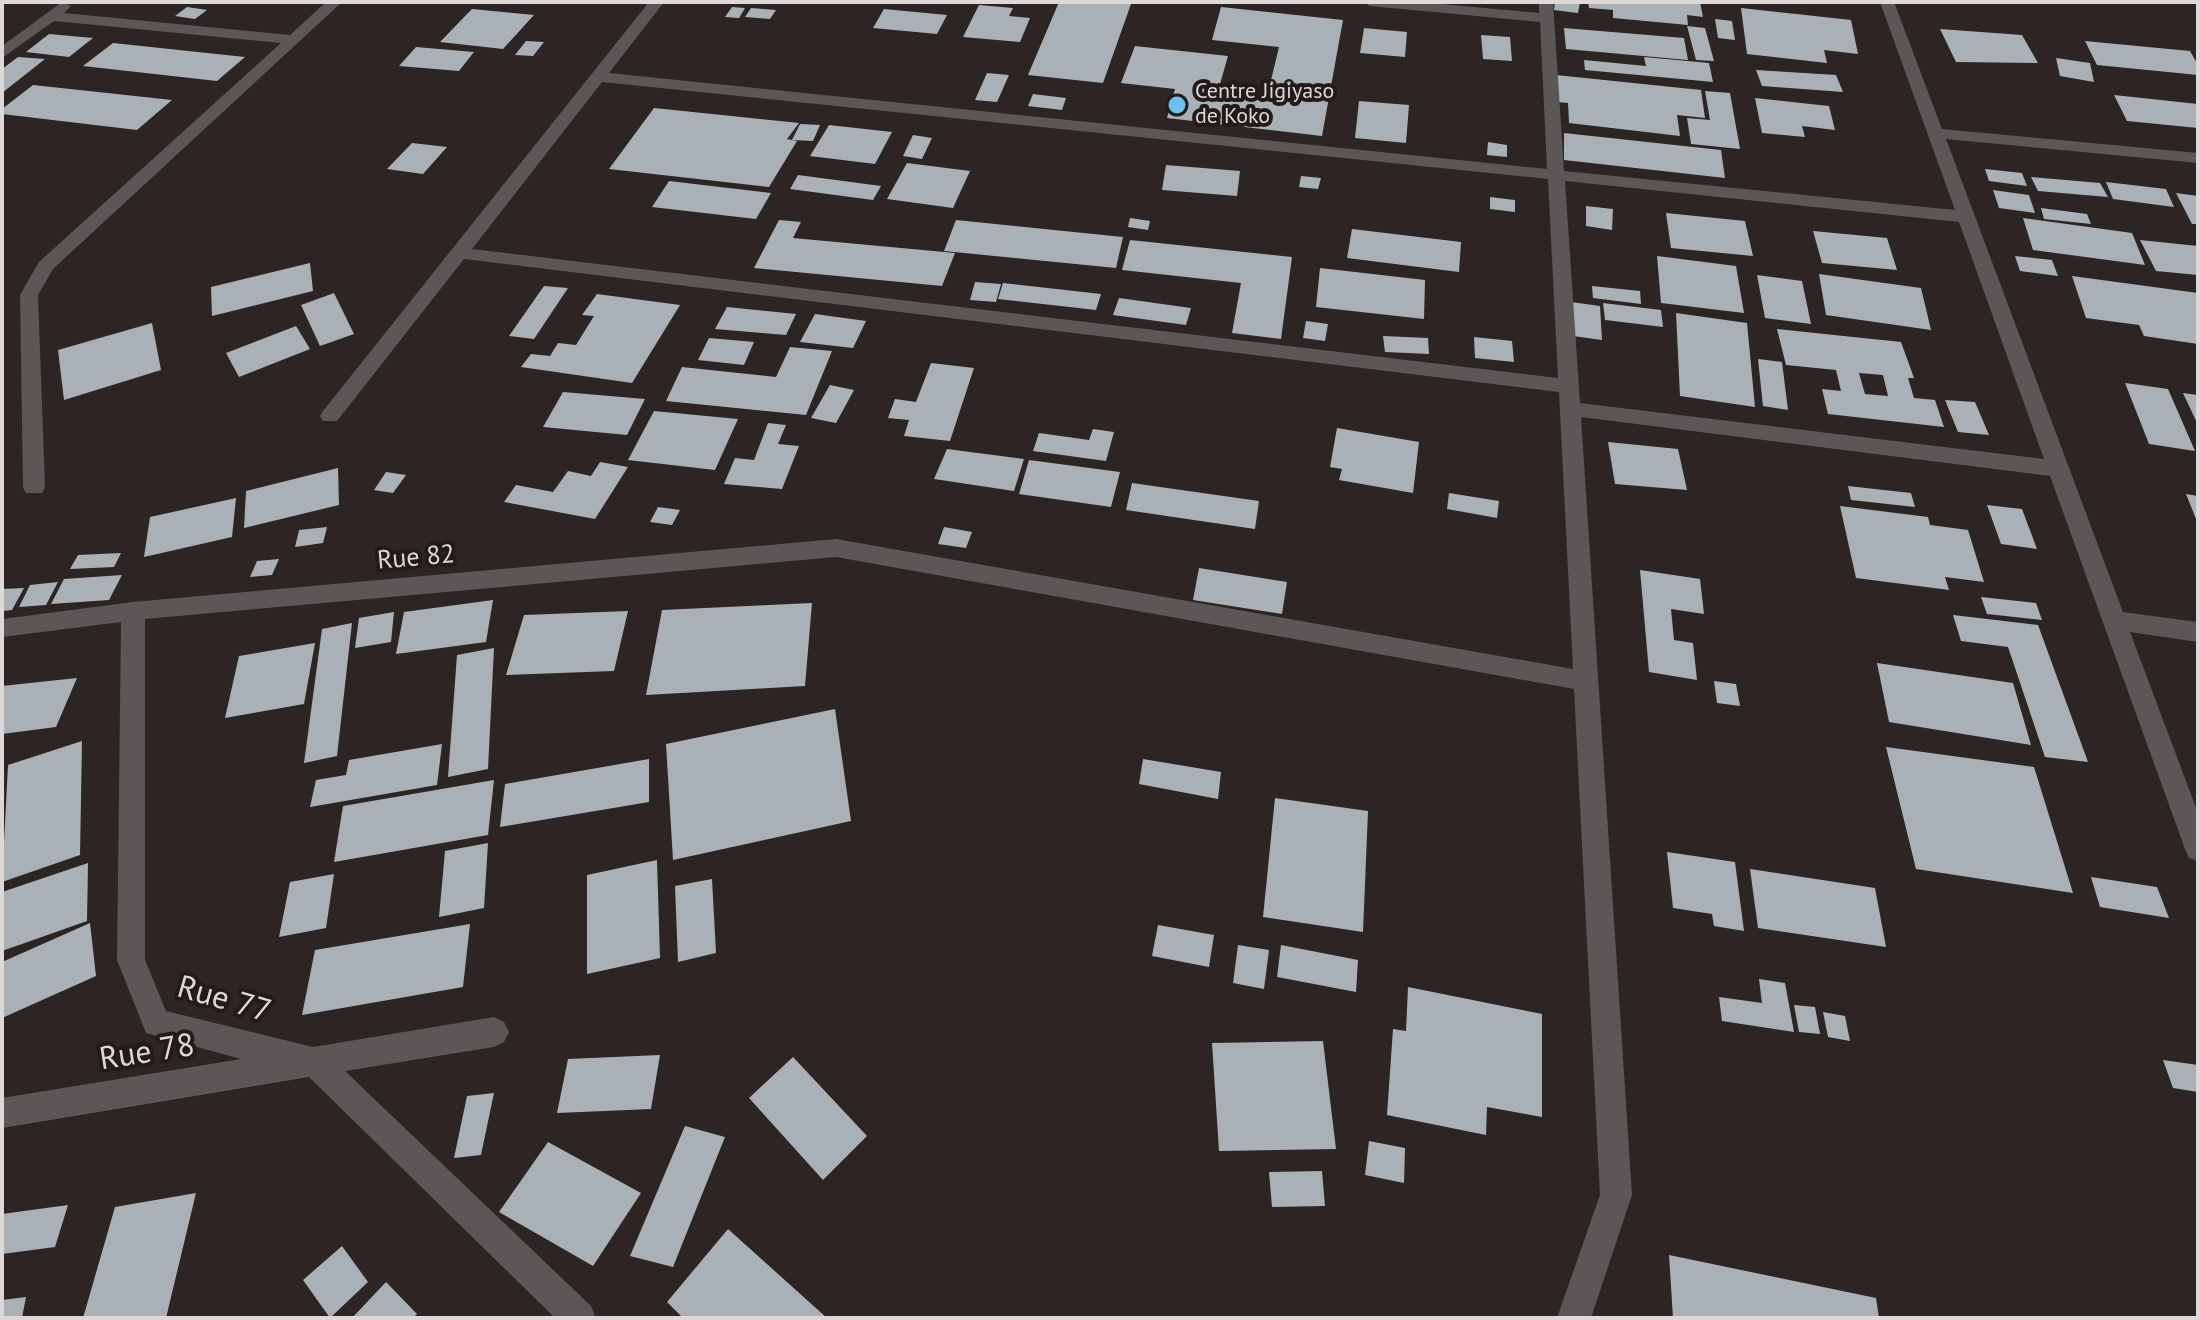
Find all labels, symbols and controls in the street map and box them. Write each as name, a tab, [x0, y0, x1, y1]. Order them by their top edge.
place label: Centre Jigiyaso de Koko	[1195, 79, 1334, 130]
marker: Centre Jigiyaso de Koko	[1166, 94, 1188, 116]
street label: Rue 82	[376, 539, 456, 577]
street label: Rue 77	[173, 968, 275, 1032]
street label: Rue 78	[97, 1027, 197, 1079]

